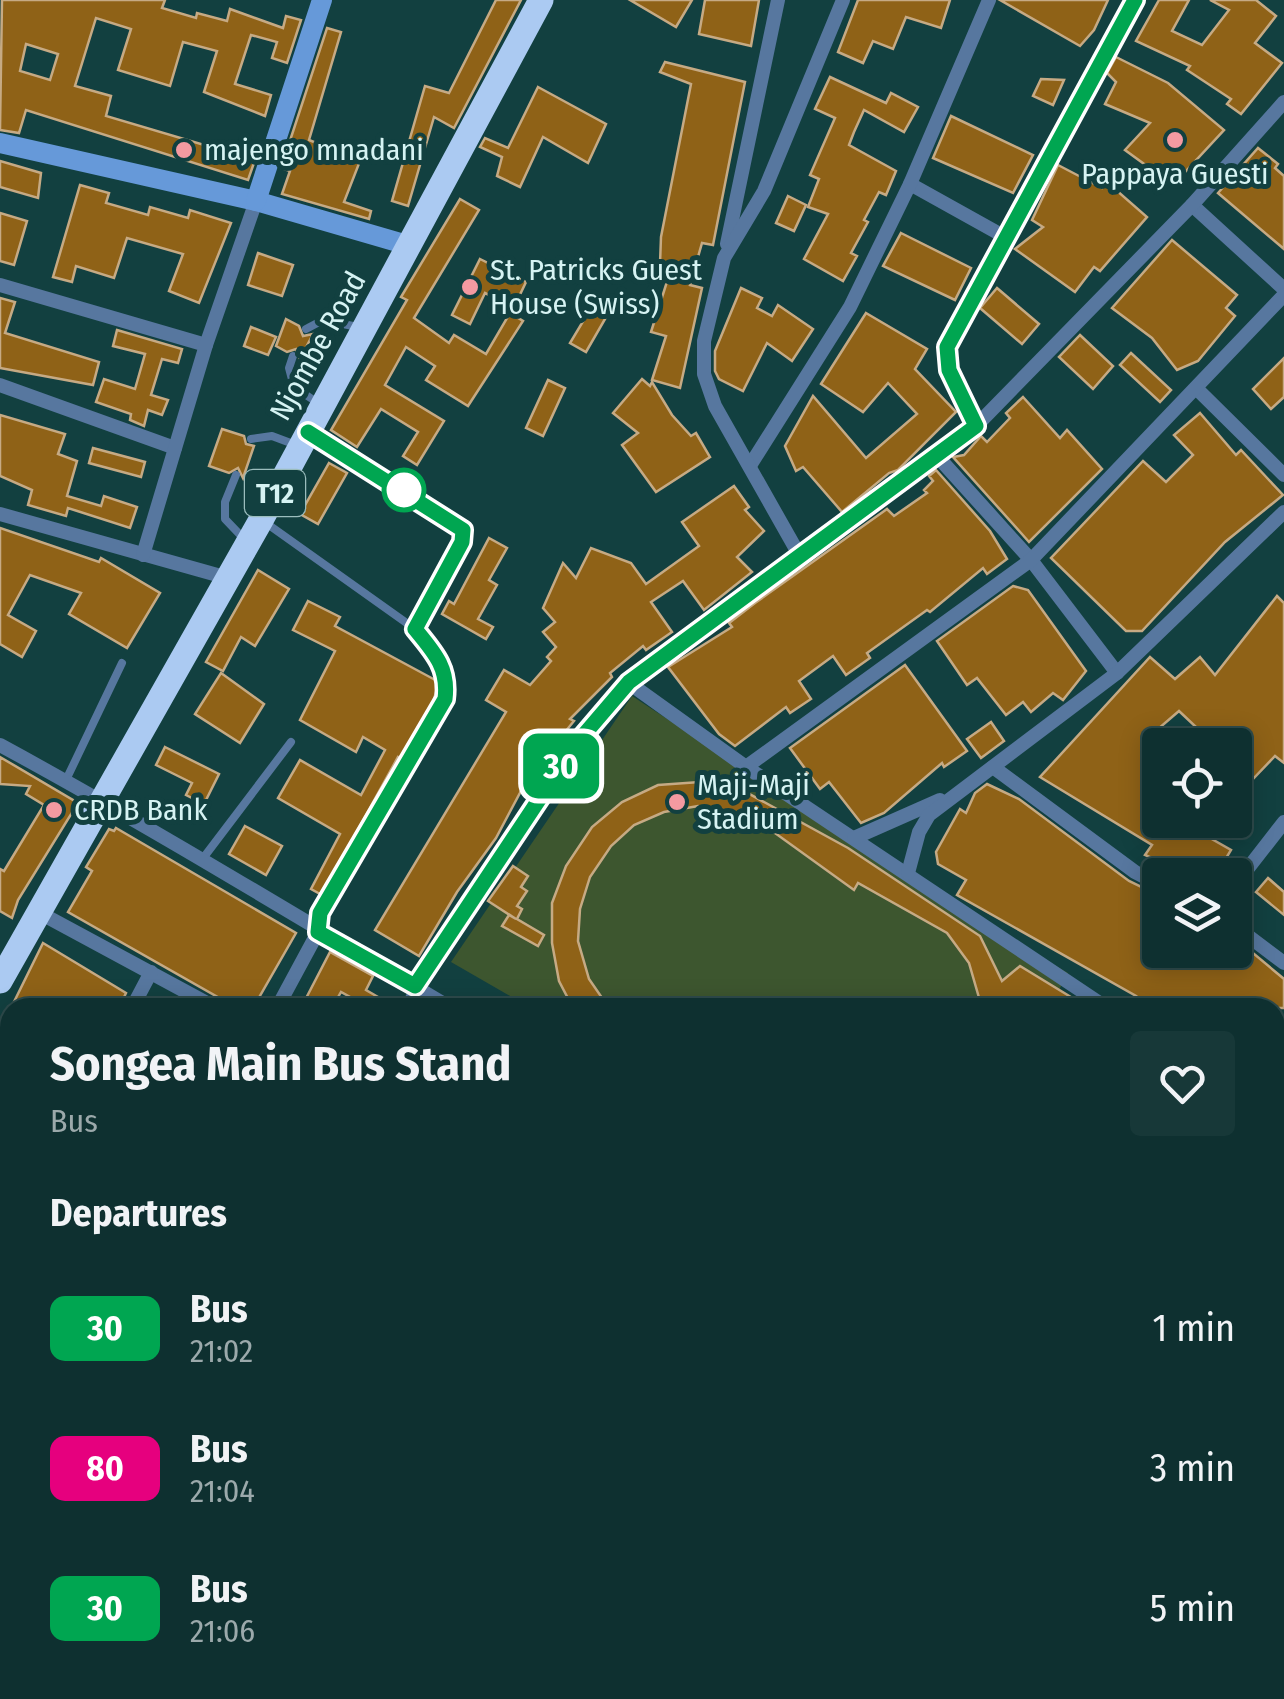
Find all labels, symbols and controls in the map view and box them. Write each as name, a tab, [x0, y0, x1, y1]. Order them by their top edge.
marker: Pappaya Guesti	[1164, 129, 1186, 151]
place label: majengo mnadani	[204, 132, 424, 168]
marker: majengo mnadani	[173, 139, 195, 161]
place label: Pappaya Guesti	[1081, 156, 1269, 192]
place label: St. Patricks Guest House (Swiss)	[490, 252, 702, 322]
street label: Njombe Road	[262, 265, 374, 427]
marker: St. Patricks Guest House (Swiss)	[459, 276, 481, 298]
unlabelled marker	[383, 469, 425, 511]
road number: T12	[245, 470, 305, 516]
map controls	[1142, 728, 1252, 968]
button: locate	[1142, 728, 1252, 838]
line badge: 30	[516, 734, 606, 798]
text: 30	[543, 745, 579, 787]
place label: Maji-Maji Stadium	[697, 767, 810, 837]
marker: Maji-Maji Stadium	[666, 791, 688, 813]
place label: CRDB Bank	[74, 792, 207, 828]
marker: CRDB Bank	[43, 799, 65, 821]
button: layers	[1142, 858, 1252, 968]
button: heart	[1130, 1031, 1235, 1136]
text: Songea Main Bus Stand	[50, 1035, 512, 1093]
text: Bus	[50, 1102, 98, 1140]
text: Departures	[50, 1190, 227, 1236]
text: Bus	[190, 1286, 248, 1332]
text: 1 min	[1152, 1305, 1235, 1351]
text: 30	[87, 1307, 123, 1349]
text: 21:02	[190, 1332, 253, 1370]
text: Bus	[190, 1426, 248, 1472]
text: 3 min	[1150, 1445, 1235, 1491]
text: 80	[86, 1447, 124, 1489]
text: 21:04	[190, 1472, 255, 1510]
text: Bus	[190, 1566, 248, 1612]
text: 5 min	[1150, 1585, 1235, 1631]
text: 30	[87, 1587, 123, 1629]
text: 21:06	[190, 1612, 255, 1650]

